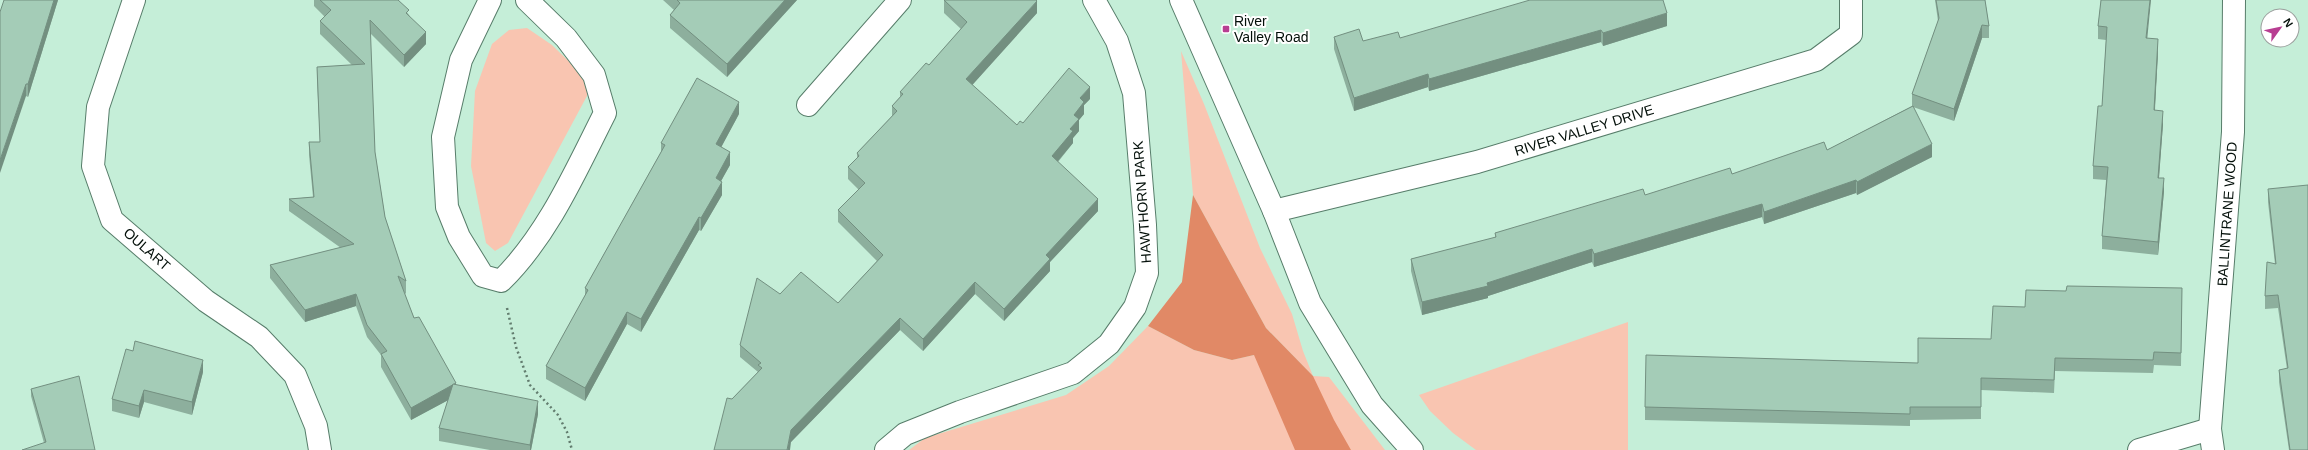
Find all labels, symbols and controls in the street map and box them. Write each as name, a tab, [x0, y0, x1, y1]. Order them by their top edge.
north arrow	[2260, 8, 2300, 48]
place label: River Valley Road	[1234, 13, 1308, 45]
text: N	[2281, 16, 2296, 29]
marker: River Valley Road	[1221, 24, 1231, 34]
street label: RIVER VALLEY DRIVE	[1512, 101, 1656, 159]
street label: HAWTHORN PARK	[1130, 139, 1154, 264]
street label: BALLINTRANE WOOD	[2214, 141, 2240, 287]
street label: OULART	[120, 224, 174, 274]

